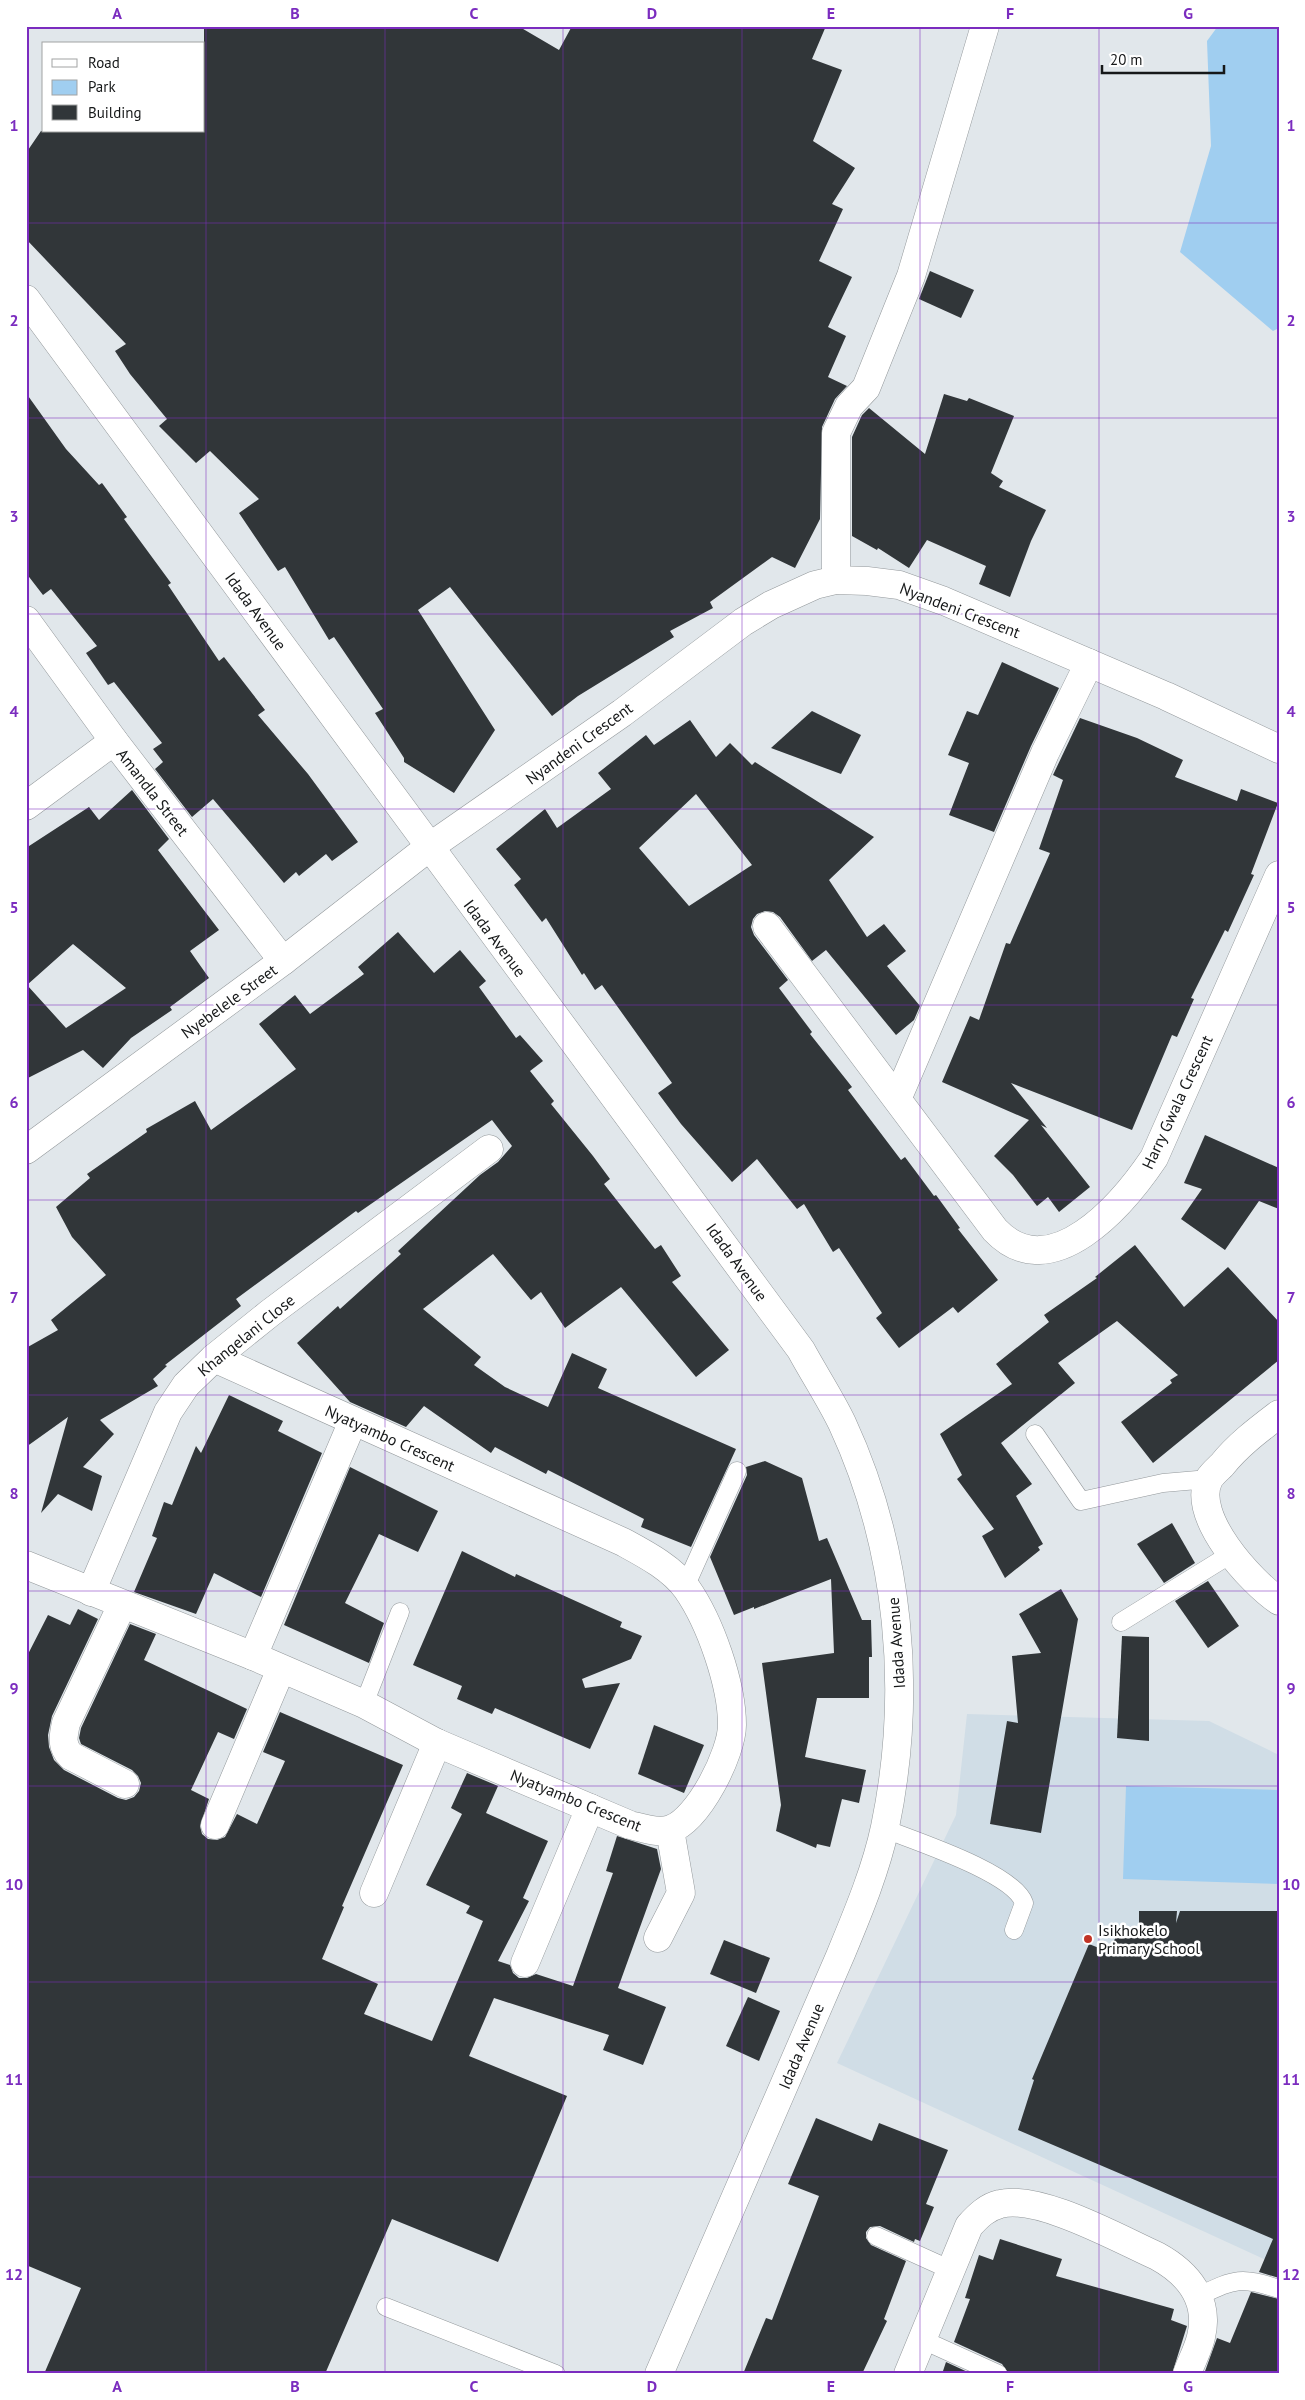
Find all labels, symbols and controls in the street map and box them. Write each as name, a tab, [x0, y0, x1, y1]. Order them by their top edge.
text: A	[112, 3, 122, 23]
text: B	[290, 3, 300, 23]
text: C	[470, 3, 479, 23]
text: D	[647, 3, 657, 23]
text: E	[827, 3, 835, 23]
text: F	[1006, 3, 1014, 23]
text: G	[1183, 3, 1193, 23]
legend	[42, 42, 205, 132]
scale bar	[1102, 42, 1225, 74]
text: 20 m	[1110, 50, 1143, 69]
text: Road	[88, 53, 120, 72]
text: Park	[88, 77, 116, 96]
text: Building	[88, 103, 142, 122]
text: 1	[9, 115, 19, 135]
text: 1	[1286, 115, 1296, 135]
text: 2	[9, 310, 19, 330]
text: 2	[1286, 310, 1296, 330]
text: 3	[9, 506, 19, 526]
text: 3	[1286, 506, 1296, 526]
street label: Idada Avenue	[221, 568, 291, 654]
street label: Nyandeni Crescent	[897, 578, 1024, 642]
street label: Nyandeni Crescent	[522, 697, 637, 788]
text: 4	[9, 701, 19, 721]
text: 4	[1286, 701, 1296, 721]
street label: Amandla Street	[113, 744, 194, 840]
street label: Idada Avenue	[459, 895, 531, 981]
text: 5	[9, 897, 19, 917]
text: 5	[1286, 897, 1296, 917]
street label: Nyebelele Street	[177, 959, 281, 1043]
street label: Harry Gwala Crescent	[1137, 1031, 1217, 1172]
text: 6	[9, 1092, 19, 1112]
text: 6	[1286, 1092, 1296, 1112]
street label: Idada Avenue	[702, 1219, 772, 1305]
text: 7	[9, 1287, 19, 1307]
text: 7	[1286, 1287, 1296, 1307]
street label: Khangelani Close	[193, 1290, 299, 1380]
street label: Nyatyambo Crescent	[322, 1400, 458, 1476]
text: 8	[9, 1483, 19, 1503]
text: 8	[1286, 1483, 1296, 1503]
street label: Idada Avenue	[883, 1597, 909, 1689]
text: 9	[9, 1678, 19, 1698]
text: 9	[1286, 1678, 1296, 1698]
street label: Nyatyambo Crescent	[507, 1765, 645, 1836]
text: 10	[5, 1874, 23, 1894]
text: 10	[1282, 1874, 1300, 1894]
place label: Isikhokelo Primary School	[1098, 1920, 1200, 1958]
marker: Isikhokelo Primary School	[1082, 1933, 1094, 1945]
street label: Idada Avenue	[774, 2000, 828, 2092]
text: 11	[5, 2069, 23, 2089]
text: 11	[1282, 2069, 1300, 2089]
text: 12	[5, 2264, 23, 2284]
text: 12	[1282, 2264, 1300, 2284]
text: A	[112, 2376, 122, 2396]
text: B	[290, 2376, 300, 2396]
text: C	[470, 2376, 479, 2396]
text: D	[647, 2376, 657, 2396]
text: E	[827, 2376, 835, 2396]
text: F	[1006, 2376, 1014, 2396]
text: G	[1183, 2376, 1193, 2396]

